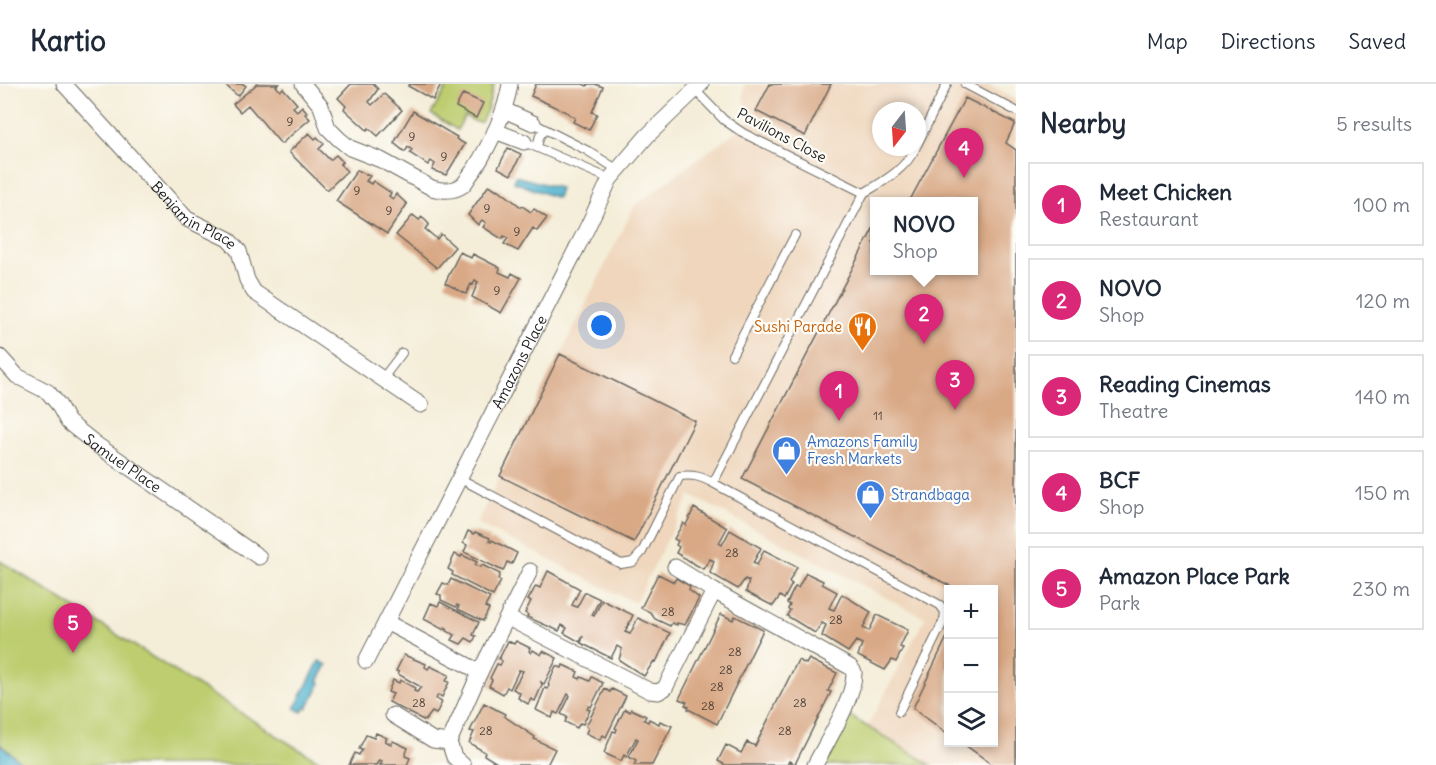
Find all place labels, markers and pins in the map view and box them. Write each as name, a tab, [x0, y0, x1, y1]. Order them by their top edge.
pin: 4	[944, 128, 984, 178]
pin: 2	[904, 294, 944, 344]
restaurant icon: Sushi Parade	[847, 310, 879, 352]
place label: Sushi Parade	[754, 317, 842, 336]
pin: 3	[936, 360, 974, 410]
pin: 1	[820, 372, 858, 421]
place label: Amazons Family Fresh Markets	[807, 432, 918, 468]
shop icon: Amazons Family Fresh Markets	[770, 434, 802, 476]
shop icon: Strandbaga	[854, 478, 886, 520]
place label: Strandbaga	[891, 485, 970, 504]
pin: 5	[54, 604, 92, 653]

